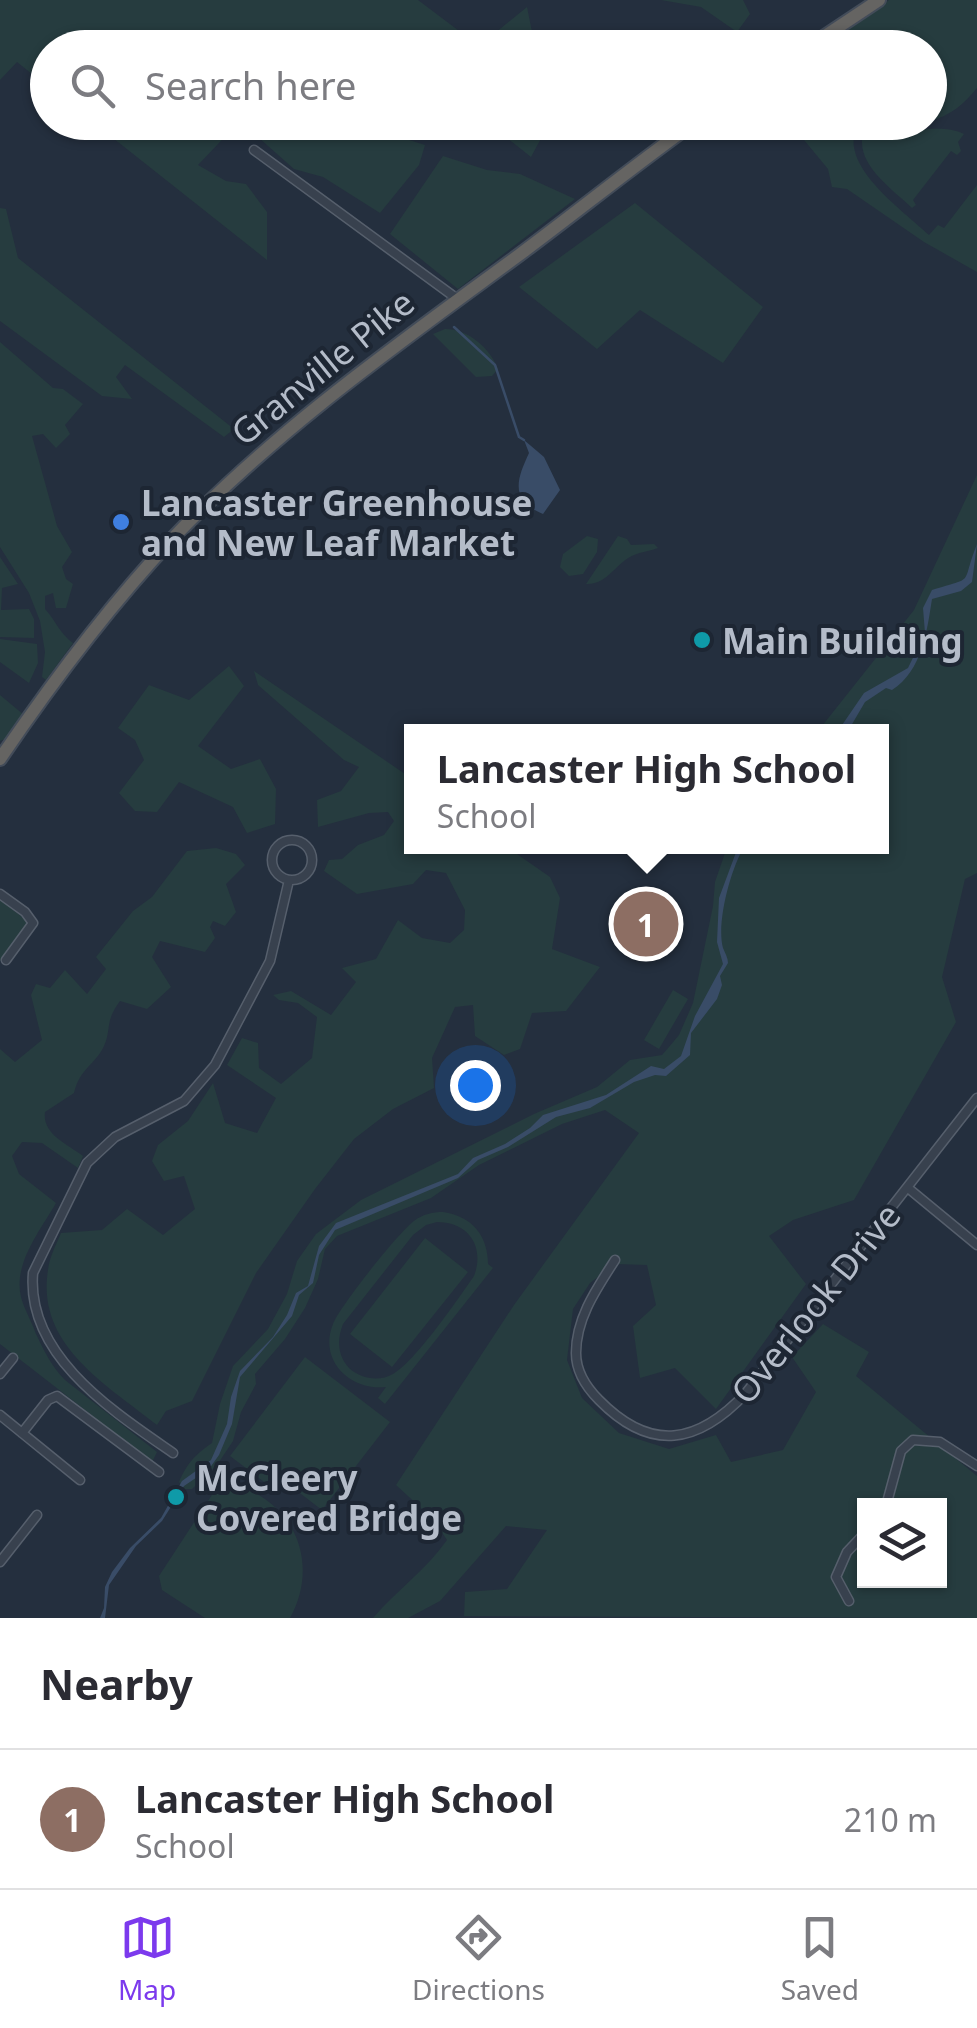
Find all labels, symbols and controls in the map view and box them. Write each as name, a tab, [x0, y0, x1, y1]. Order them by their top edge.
search box	[30, 30, 947, 140]
icon: search	[65, 58, 120, 113]
text: Search here	[145, 59, 356, 111]
street label: Granville Pike	[221, 279, 423, 455]
place label: Lancaster Greenhouse and New Leaf Market	[141, 479, 532, 566]
marker: Lancaster Greenhouse and New Leaf Market	[110, 511, 132, 533]
place label: Main Building	[722, 617, 963, 664]
marker: Main Building	[691, 629, 713, 651]
popup	[404, 724, 889, 854]
text: Lancaster High School	[437, 742, 856, 794]
text: School	[437, 794, 537, 837]
pin: 1	[614, 886, 678, 962]
your location	[450, 1060, 501, 1111]
street label: Overlook Drive	[720, 1193, 910, 1413]
place label: McCleery Covered Bridge	[196, 1454, 462, 1541]
marker: McCleery Covered Bridge	[165, 1486, 187, 1508]
map controls	[857, 1498, 947, 1588]
button: layers	[857, 1498, 947, 1588]
text: Nearby	[40, 1655, 193, 1712]
text: Lancaster High School	[135, 1772, 554, 1824]
text: 1	[63, 1798, 82, 1841]
text: 210 m	[844, 1798, 937, 1841]
text: School	[135, 1824, 235, 1867]
tab: Map	[118, 1910, 176, 2008]
tab: Directions	[412, 1910, 545, 2008]
tab: Saved	[781, 1910, 859, 2008]

